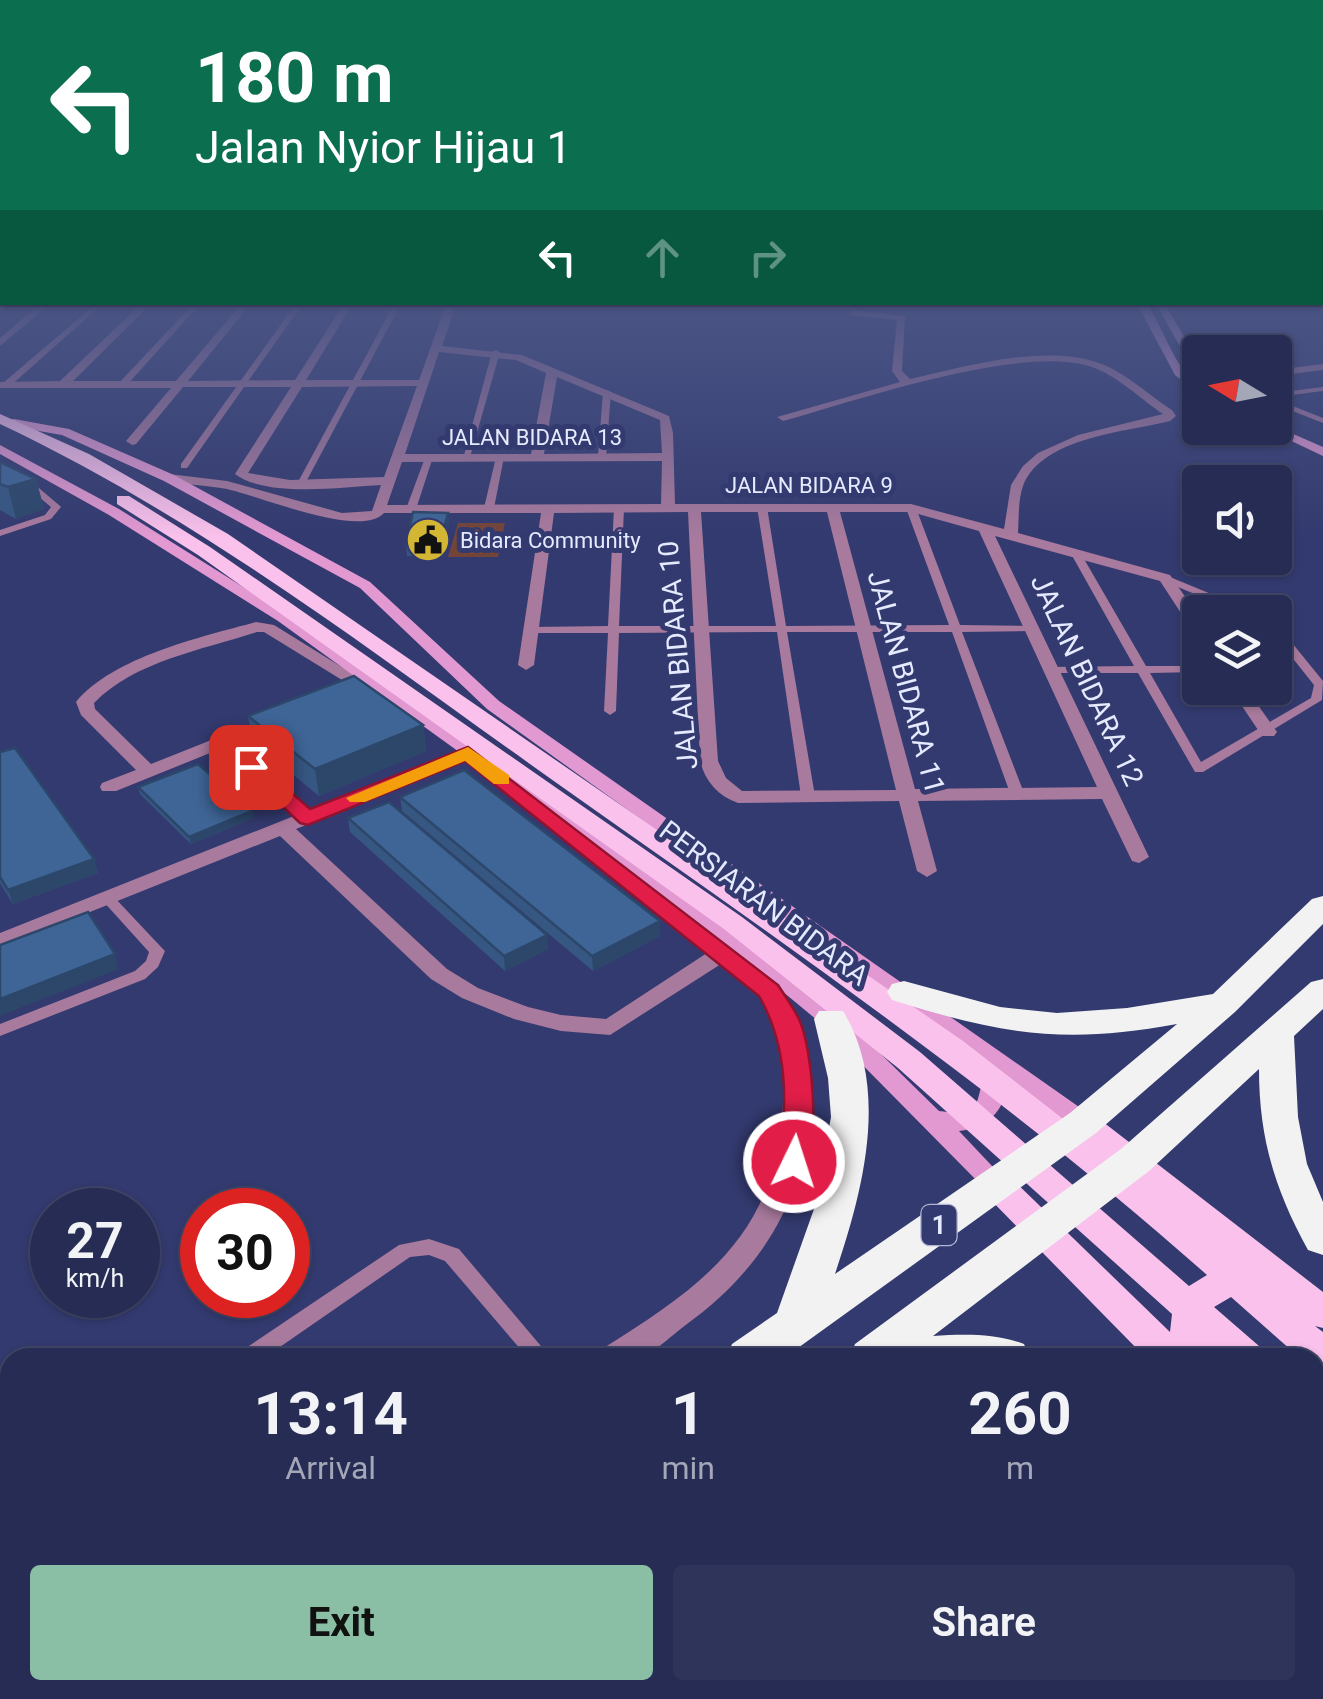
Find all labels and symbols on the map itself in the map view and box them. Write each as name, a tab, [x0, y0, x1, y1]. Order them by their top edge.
north arrow	[1182, 335, 1292, 445]
street label: JALAN BIDARA 13	[442, 425, 622, 450]
street label: JALAN BIDARA 9	[725, 473, 893, 498]
public building icon: Bidara Community	[405, 517, 451, 563]
place label: Bidara Community	[460, 528, 641, 553]
street label: JALAN BIDARA 10	[652, 539, 704, 771]
street label: JALAN BIDARA 11	[860, 567, 952, 797]
street label: JALAN BIDARA 12	[1024, 569, 1150, 791]
pin	[209, 725, 294, 810]
street label: PERSIARAN BIDARA	[653, 814, 875, 992]
position arrow	[742, 1110, 846, 1214]
speed limit sign: 30	[180, 1188, 310, 1318]
road number: 1	[922, 1205, 956, 1245]

